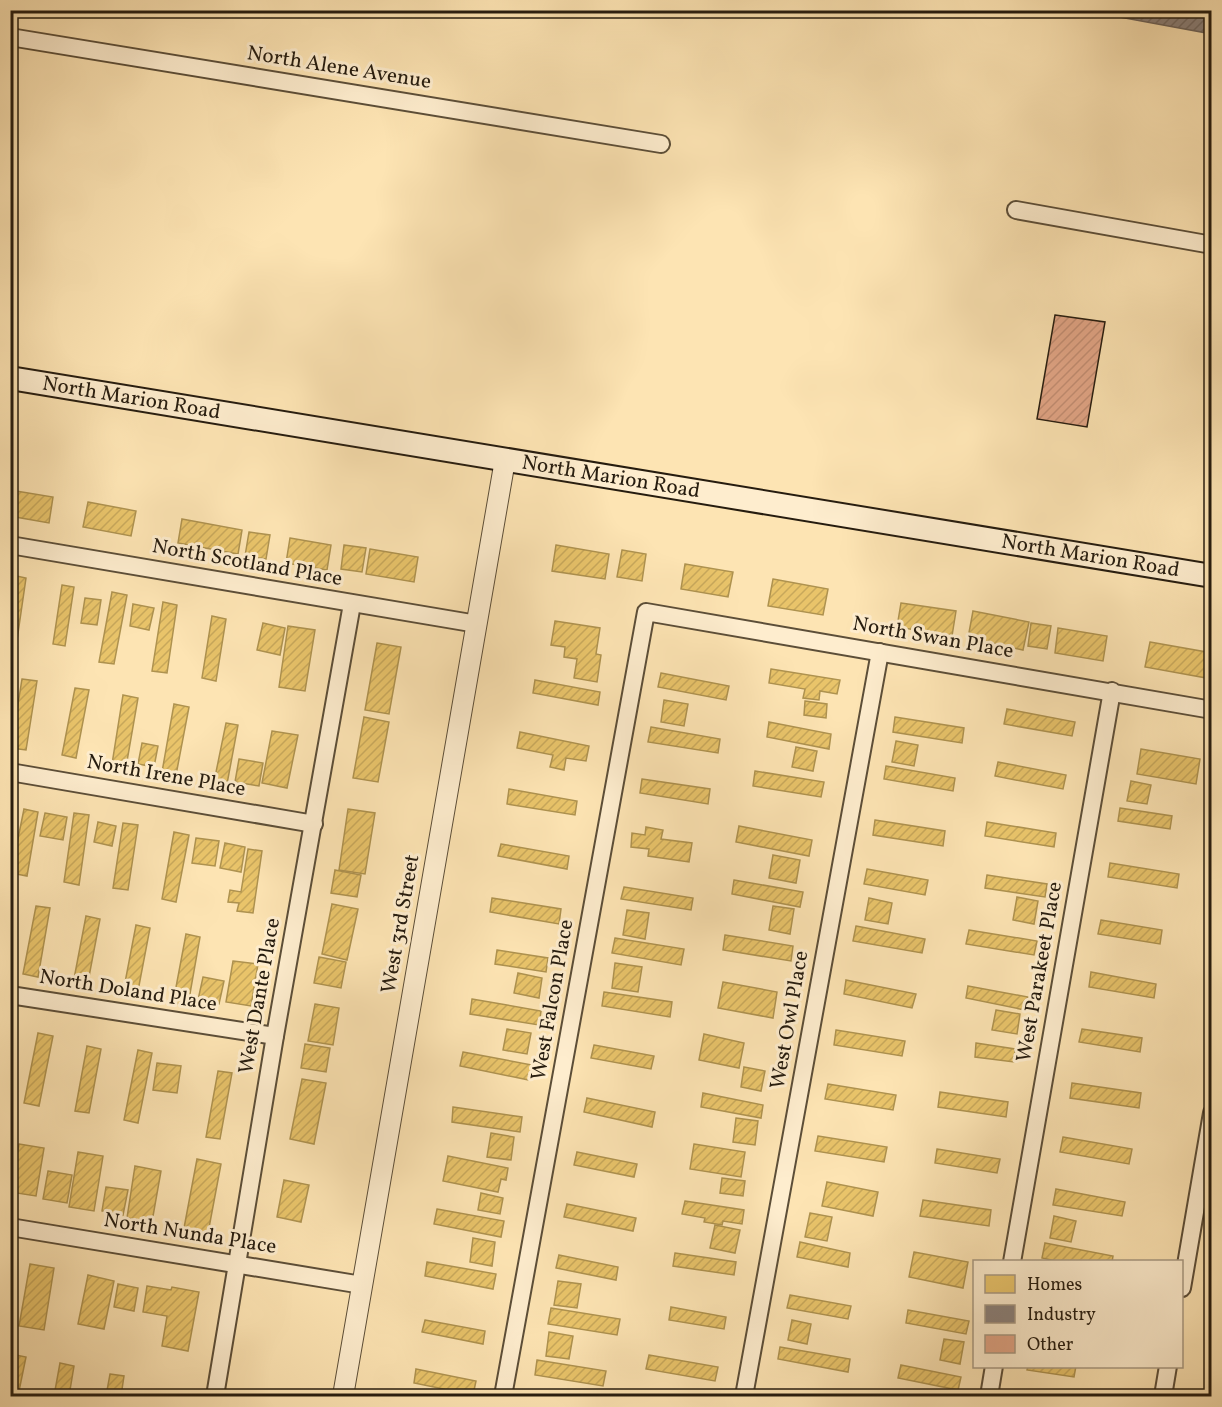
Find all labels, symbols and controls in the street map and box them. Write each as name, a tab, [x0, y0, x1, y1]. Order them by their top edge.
street label: North Alene Avenue	[245, 39, 433, 97]
street label: North Marion Road	[40, 369, 223, 427]
street label: North Marion Road	[520, 448, 702, 506]
street label: North Marion Road	[999, 527, 1182, 585]
street label: North Scotland Place	[150, 532, 344, 594]
street label: North Swan Place	[850, 610, 1016, 666]
street label: North Irene Place	[84, 748, 248, 804]
street label: West 3rd Street	[375, 852, 427, 996]
street label: West Parakeet Place	[1010, 879, 1070, 1064]
street label: West Dante Place	[232, 916, 288, 1076]
street label: West Falcon Place	[525, 917, 581, 1083]
street label: West Owl Place	[764, 948, 816, 1092]
street label: North Doland Place	[37, 963, 219, 1019]
street label: North Nunda Place	[102, 1206, 278, 1262]
legend	[973, 1260, 1183, 1368]
text: Homes	[1027, 1273, 1082, 1298]
text: Industry	[1027, 1303, 1096, 1328]
text: Other	[1027, 1333, 1074, 1358]

